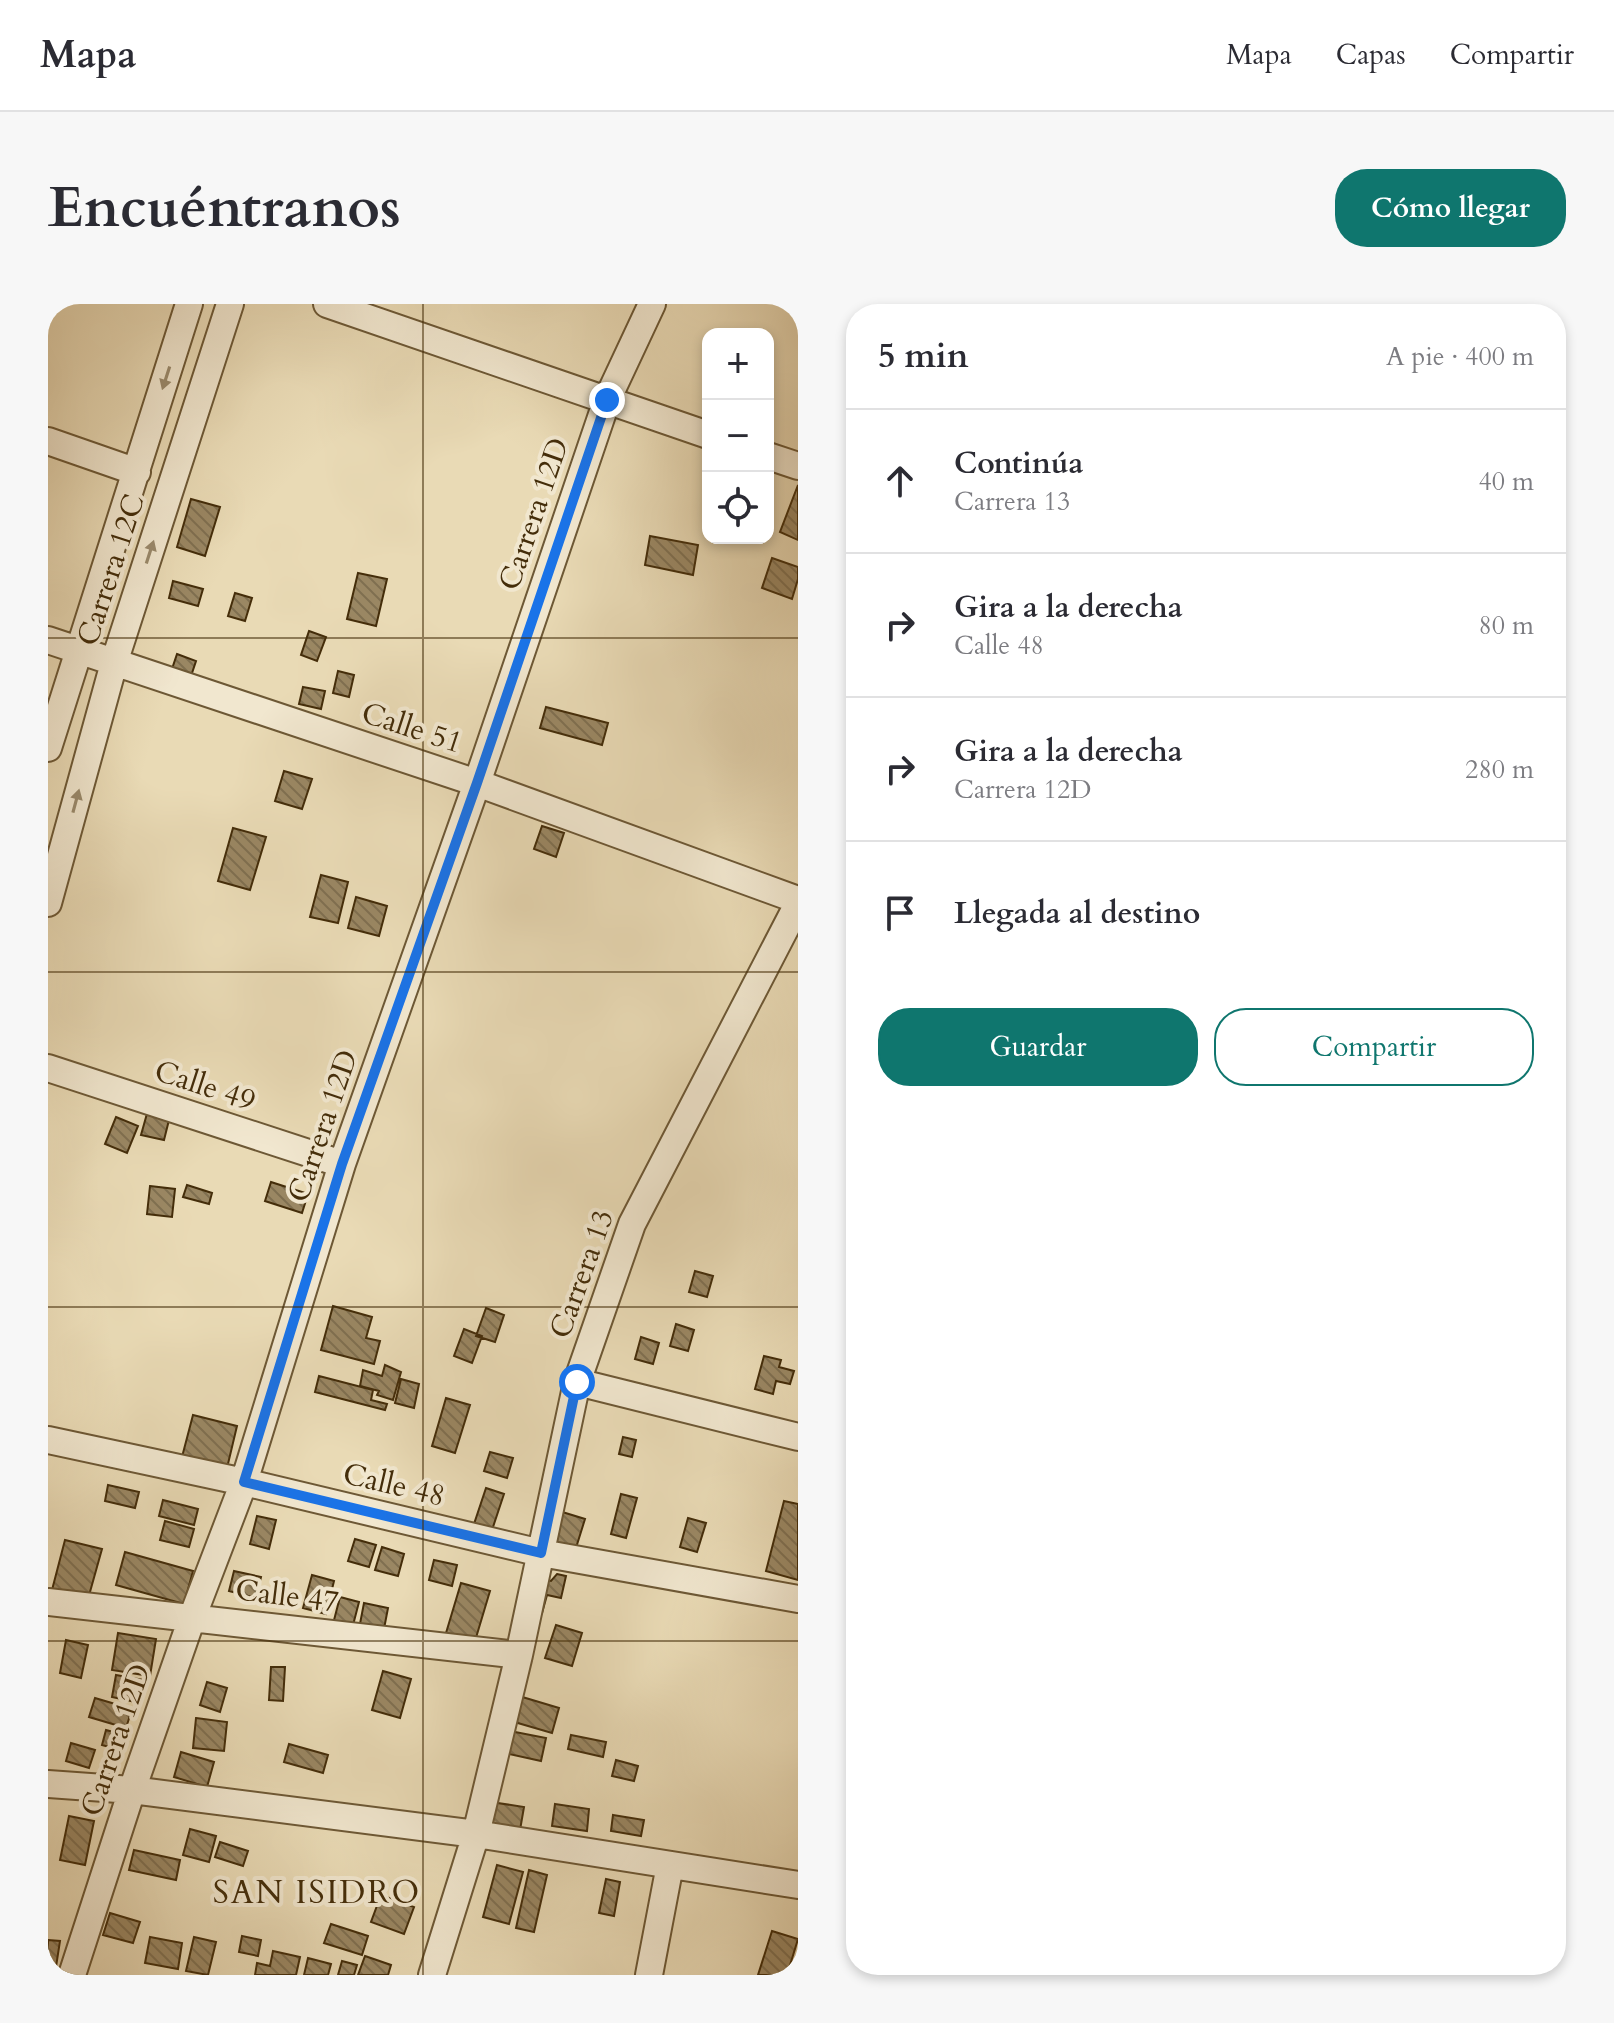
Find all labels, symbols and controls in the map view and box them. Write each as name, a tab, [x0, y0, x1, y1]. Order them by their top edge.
text: Mapa	[40, 29, 136, 81]
text: Mapa	[1226, 36, 1292, 74]
text: Capas	[1336, 36, 1406, 74]
text: Compartir	[1450, 36, 1574, 74]
button: Cómo llegar	[1335, 169, 1566, 247]
text: Encuéntranos	[48, 171, 401, 246]
map controls	[702, 328, 774, 544]
button: +	[702, 328, 774, 400]
text: 5 min	[878, 333, 969, 379]
text: A pie · 400 m	[1386, 339, 1534, 374]
one-way arrow	[159, 367, 172, 391]
route end	[589, 382, 625, 418]
button: −	[702, 400, 774, 472]
street label: Carrera 12D	[489, 432, 579, 596]
text: Continúa	[954, 443, 1084, 484]
icon: ahead	[878, 459, 922, 503]
text: 40 m	[1478, 464, 1534, 499]
button: locate	[702, 472, 774, 544]
text: Carrera 13	[954, 484, 1070, 519]
street label: Carrera 12C	[67, 489, 155, 651]
one-way arrow	[144, 540, 157, 564]
text: Gira a la derecha	[954, 587, 1183, 628]
icon: right	[878, 603, 922, 647]
text: 80 m	[1478, 608, 1534, 643]
text: Calle 48	[954, 628, 1044, 663]
street label: Calle 51	[356, 692, 468, 764]
text: Gira a la derecha	[954, 731, 1183, 772]
icon: right	[878, 747, 922, 791]
text: 280 m	[1465, 752, 1534, 787]
text: Carrera 12D	[954, 772, 1091, 807]
one-way arrow	[70, 789, 83, 813]
icon: arrive	[878, 891, 922, 935]
text: Llegada al destino	[954, 893, 1200, 934]
button: Guardar	[878, 1008, 1198, 1086]
button: Compartir	[1214, 1008, 1534, 1086]
street label: Carrera 12D	[278, 1044, 368, 1208]
street label: Calle 49	[149, 1050, 261, 1122]
street label: Carrera 13	[540, 1204, 624, 1344]
route start	[559, 1364, 595, 1400]
street label: Calle 48	[339, 1453, 449, 1517]
street label: Calle 47	[233, 1569, 341, 1623]
street label: Carrera 12D	[71, 1658, 161, 1822]
district label: SAN ISIDRO	[213, 1871, 421, 1915]

